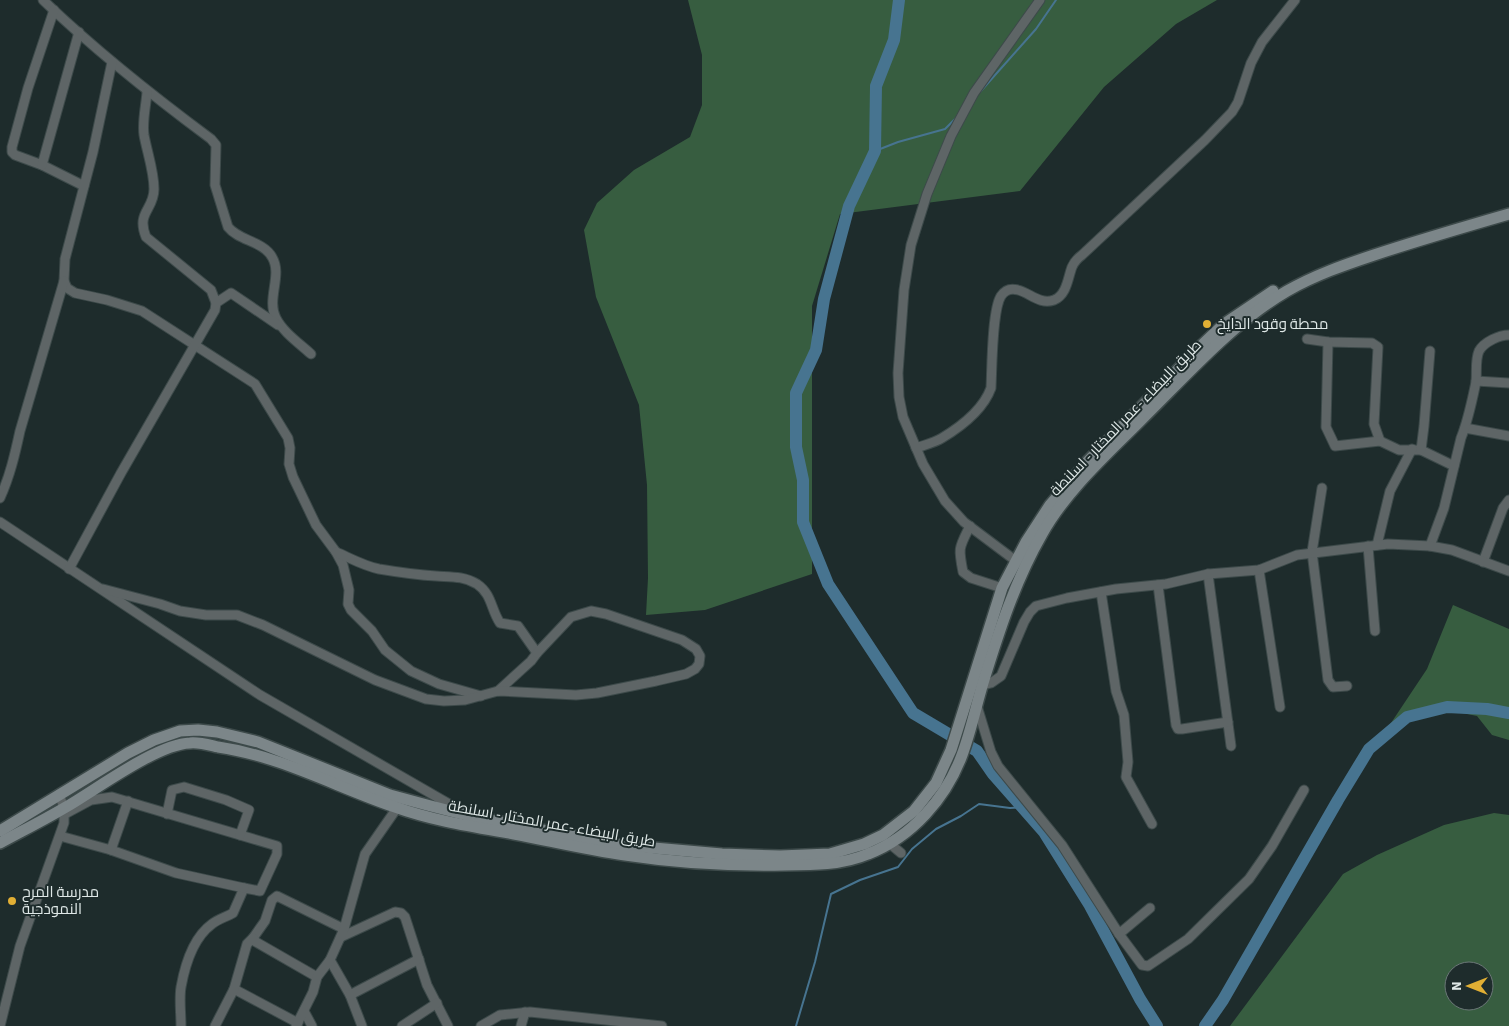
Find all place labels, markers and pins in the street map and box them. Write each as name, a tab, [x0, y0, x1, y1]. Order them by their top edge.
place label: محطة وقود الدايخ	[1217, 314, 1328, 335]
marker: محطة وقود الدايخ	[1201, 318, 1213, 330]
place label: مدرسة المرح النموذجية	[22, 882, 99, 920]
marker: مدرسة المرح النموذجية	[6, 895, 18, 907]

